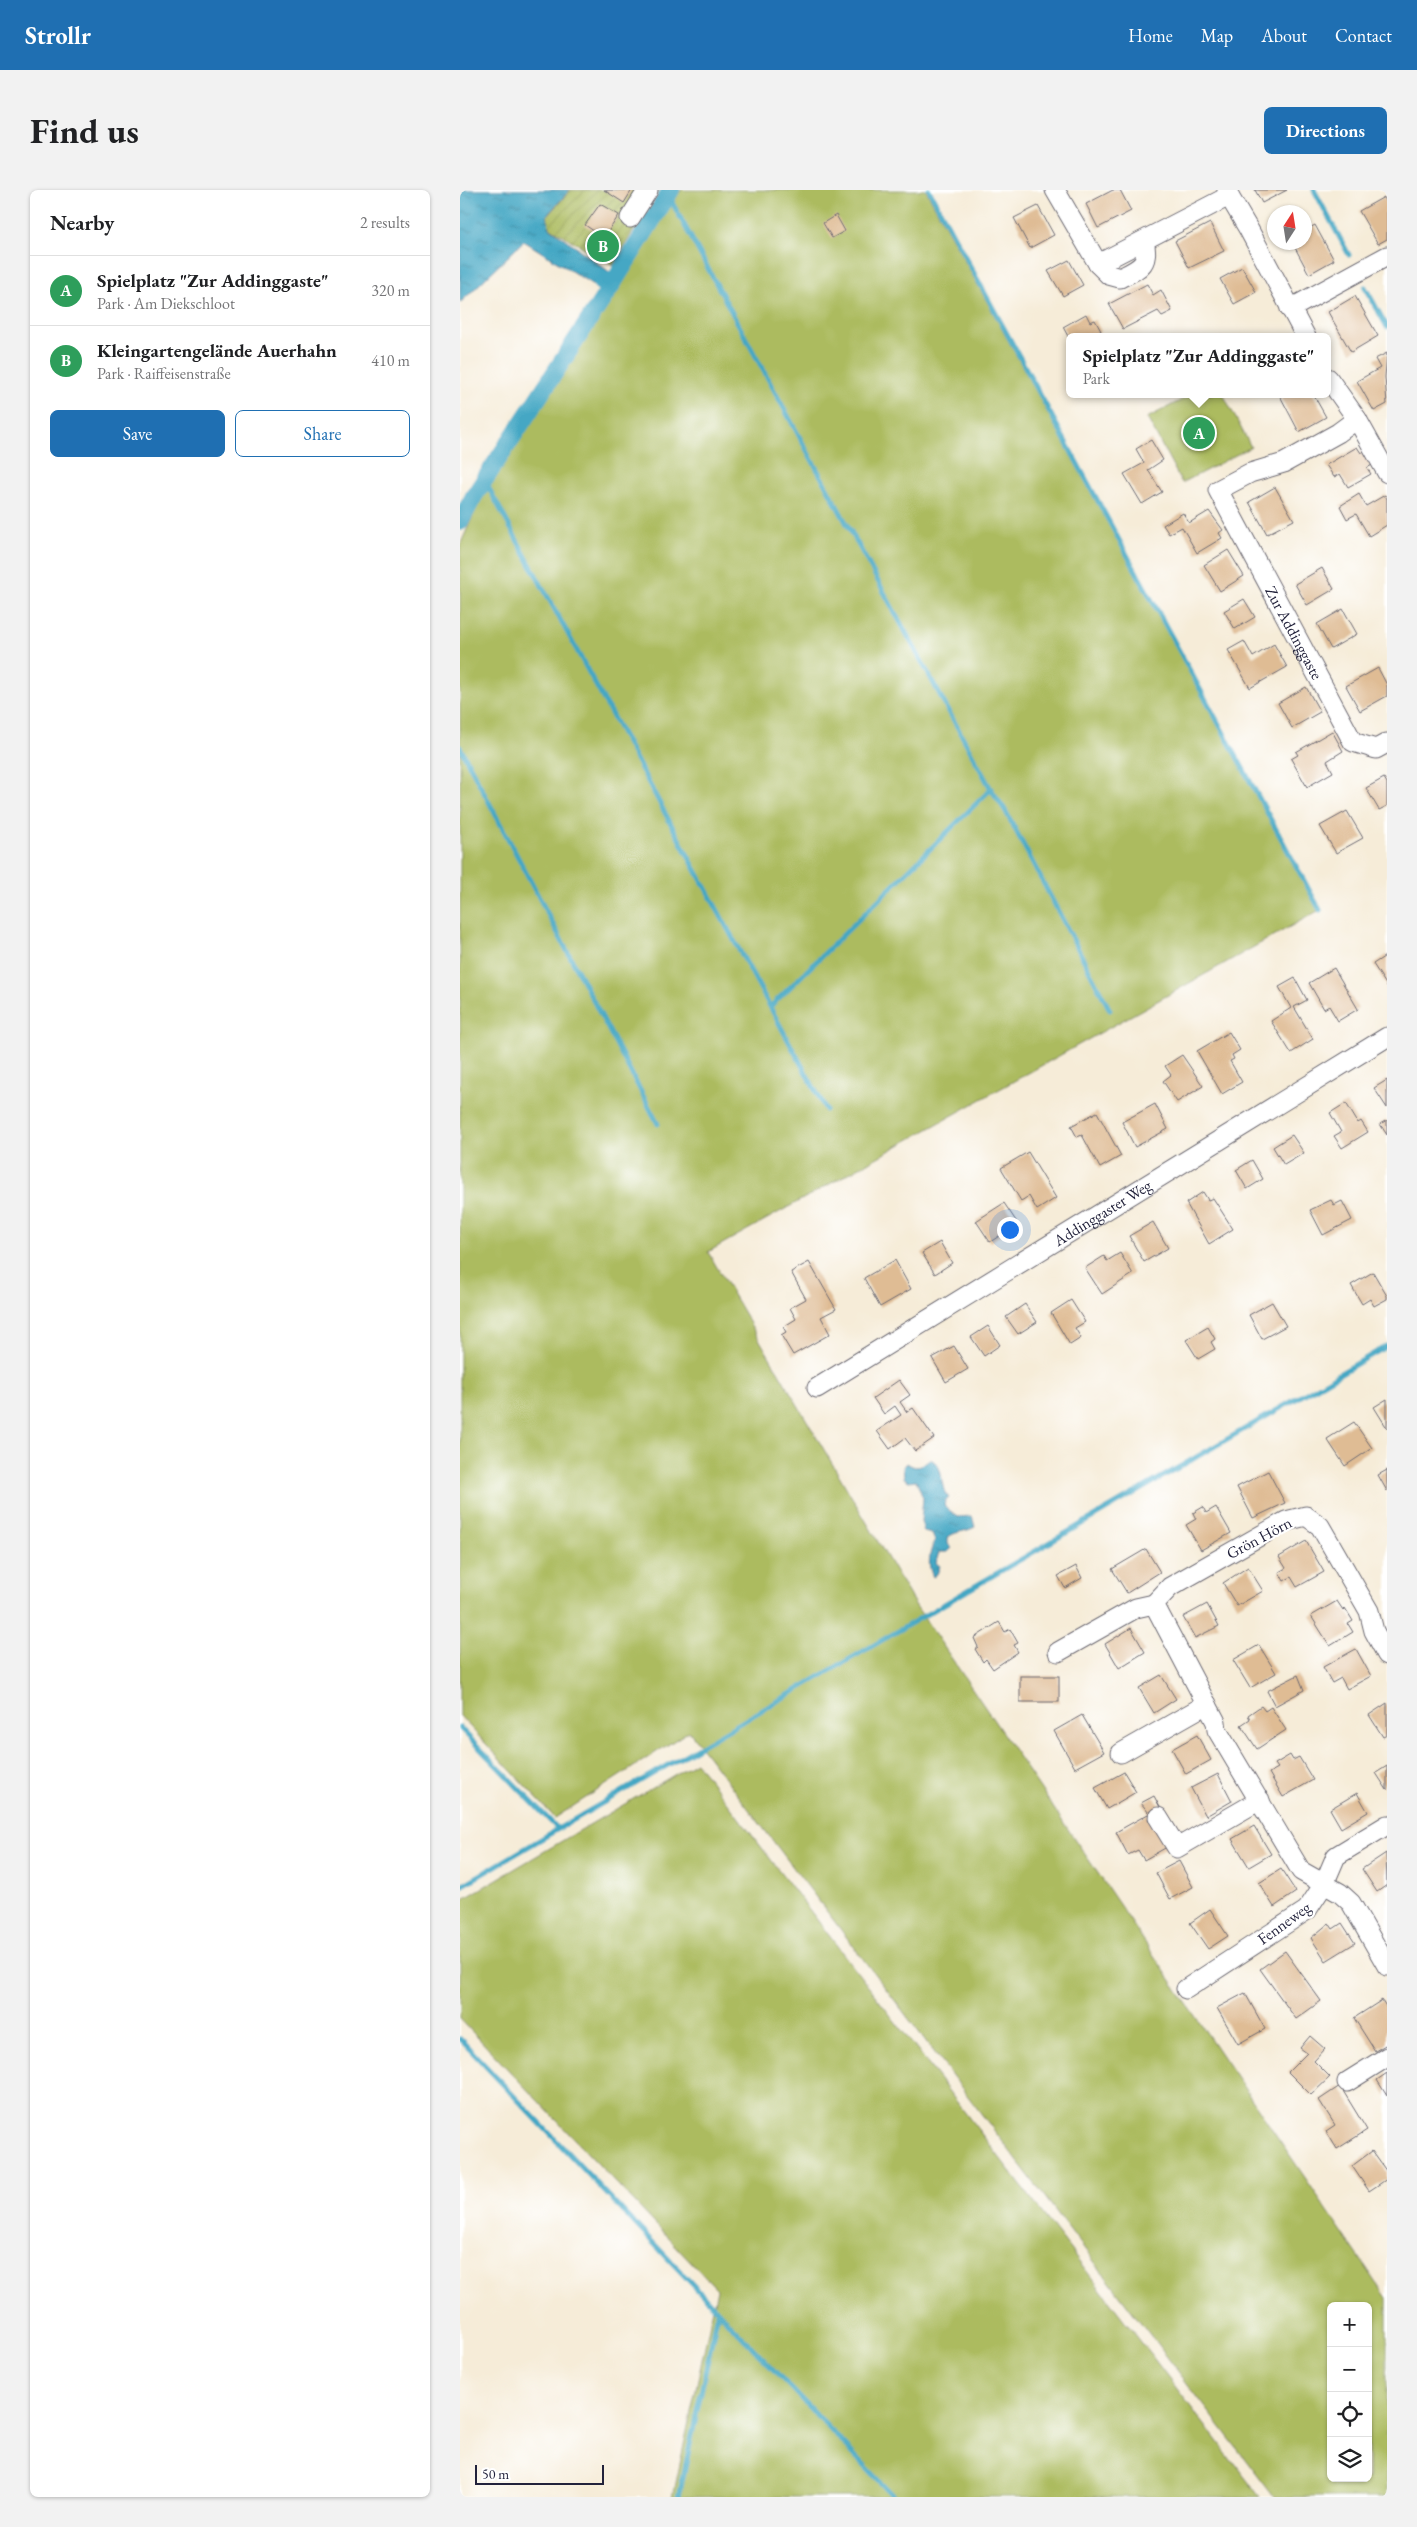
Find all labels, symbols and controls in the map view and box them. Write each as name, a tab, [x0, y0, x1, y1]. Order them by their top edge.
text: Strollr	[25, 20, 91, 51]
text: Home	[1128, 24, 1173, 47]
text: Map	[1201, 24, 1233, 47]
text: About	[1261, 24, 1307, 47]
text: Contact	[1335, 24, 1392, 47]
button: Directions	[1264, 107, 1387, 154]
text: Find us	[30, 108, 139, 153]
north arrow	[1267, 205, 1312, 250]
text: Nearby	[50, 209, 114, 236]
text: 2 results	[360, 212, 410, 233]
pin: B	[587, 227, 619, 265]
text: Spielplatz "Zur Addinggaste"	[97, 268, 329, 293]
text: A	[60, 280, 72, 301]
text: 320 m	[371, 280, 410, 301]
text: Park · Am Diekschloot	[97, 293, 235, 314]
popup	[1066, 333, 1331, 398]
text: Kleingartengelände Auerhahn	[97, 338, 337, 363]
text: Spielplatz "Zur Addinggaste"	[1083, 343, 1314, 368]
text: B	[61, 350, 71, 371]
text: 410 m	[371, 350, 410, 371]
text: Park · Raiffeisenstraße	[97, 363, 231, 384]
text: Park	[1083, 368, 1110, 389]
button: Save	[50, 410, 225, 457]
button: Share	[235, 410, 410, 457]
pin: A	[1183, 414, 1215, 452]
street label: Zur Addinggaste	[1261, 582, 1328, 683]
street label: Addinggaster Weg	[1049, 1174, 1156, 1251]
your location	[997, 1217, 1023, 1243]
street label: Grön Hörn	[1223, 1512, 1296, 1564]
street label: Fenneweg	[1253, 1896, 1316, 1949]
map controls	[1327, 2302, 1372, 2482]
button: +	[1327, 2302, 1372, 2347]
button: −	[1327, 2347, 1372, 2392]
button: locate	[1327, 2392, 1372, 2437]
button: layers	[1327, 2437, 1372, 2482]
scale bar	[475, 2462, 604, 2485]
text: 50 m	[482, 2465, 509, 2483]

